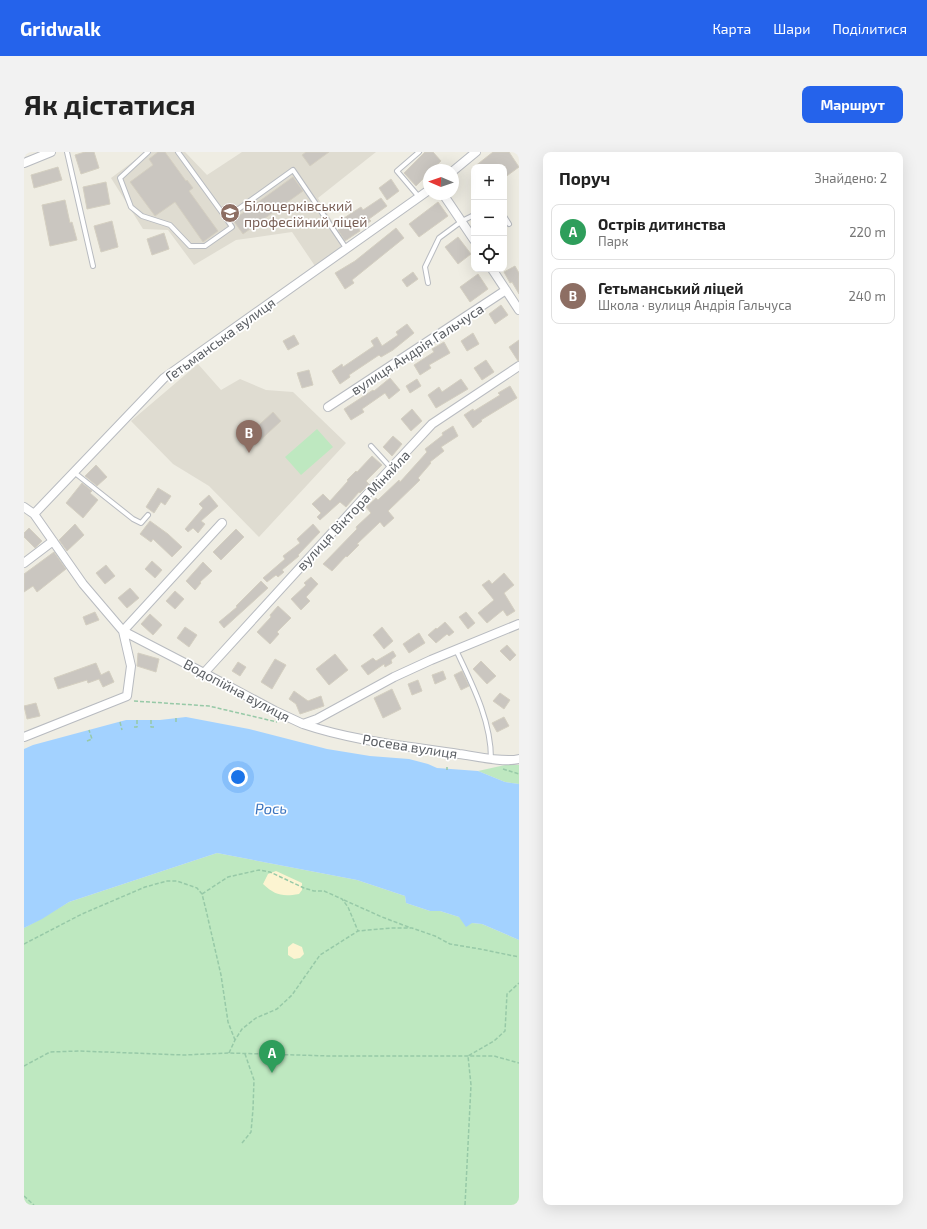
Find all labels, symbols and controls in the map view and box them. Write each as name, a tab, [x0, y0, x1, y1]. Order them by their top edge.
text: Gridwalk	[20, 17, 101, 40]
text: Карта	[712, 20, 751, 37]
text: Шари	[773, 20, 810, 37]
text: Поділитися	[832, 20, 907, 37]
button: Маршрут	[802, 86, 903, 123]
text: Як дістатися	[24, 87, 196, 121]
north arrow	[423, 164, 459, 200]
map controls	[471, 164, 507, 272]
button: +	[471, 164, 507, 200]
text: Поруч	[559, 168, 610, 188]
text: Знайдено: 2	[815, 170, 887, 186]
place label: Білоцерківський професійний ліцей	[244, 197, 368, 230]
button: −	[471, 200, 507, 236]
school or university icon: Білоцерківський професійний ліцей	[219, 202, 241, 224]
text: Острів дитинства	[598, 215, 726, 233]
text: A	[569, 224, 577, 240]
text: 220 m	[849, 224, 886, 240]
text: Парк	[598, 233, 628, 249]
button: locate	[471, 236, 507, 272]
text: Гетьманський ліцей	[598, 279, 743, 297]
text: B	[569, 288, 577, 304]
text: 240 m	[849, 288, 886, 304]
street label: Гетьманська вулиця	[162, 293, 278, 385]
text: Школа · вулиця Андрія Гальчуса	[598, 297, 792, 313]
street label: вулиця Андрія Гальчуса	[347, 300, 487, 398]
pin: B	[236, 420, 262, 453]
street label: вулиця Віктора Міняйла	[293, 446, 413, 574]
street label: Водопійна вулиця	[181, 655, 293, 725]
street label: Росева вулиця	[361, 730, 459, 762]
your location	[228, 767, 248, 787]
water label: Рось	[255, 799, 287, 817]
pin: A	[259, 1040, 285, 1073]

